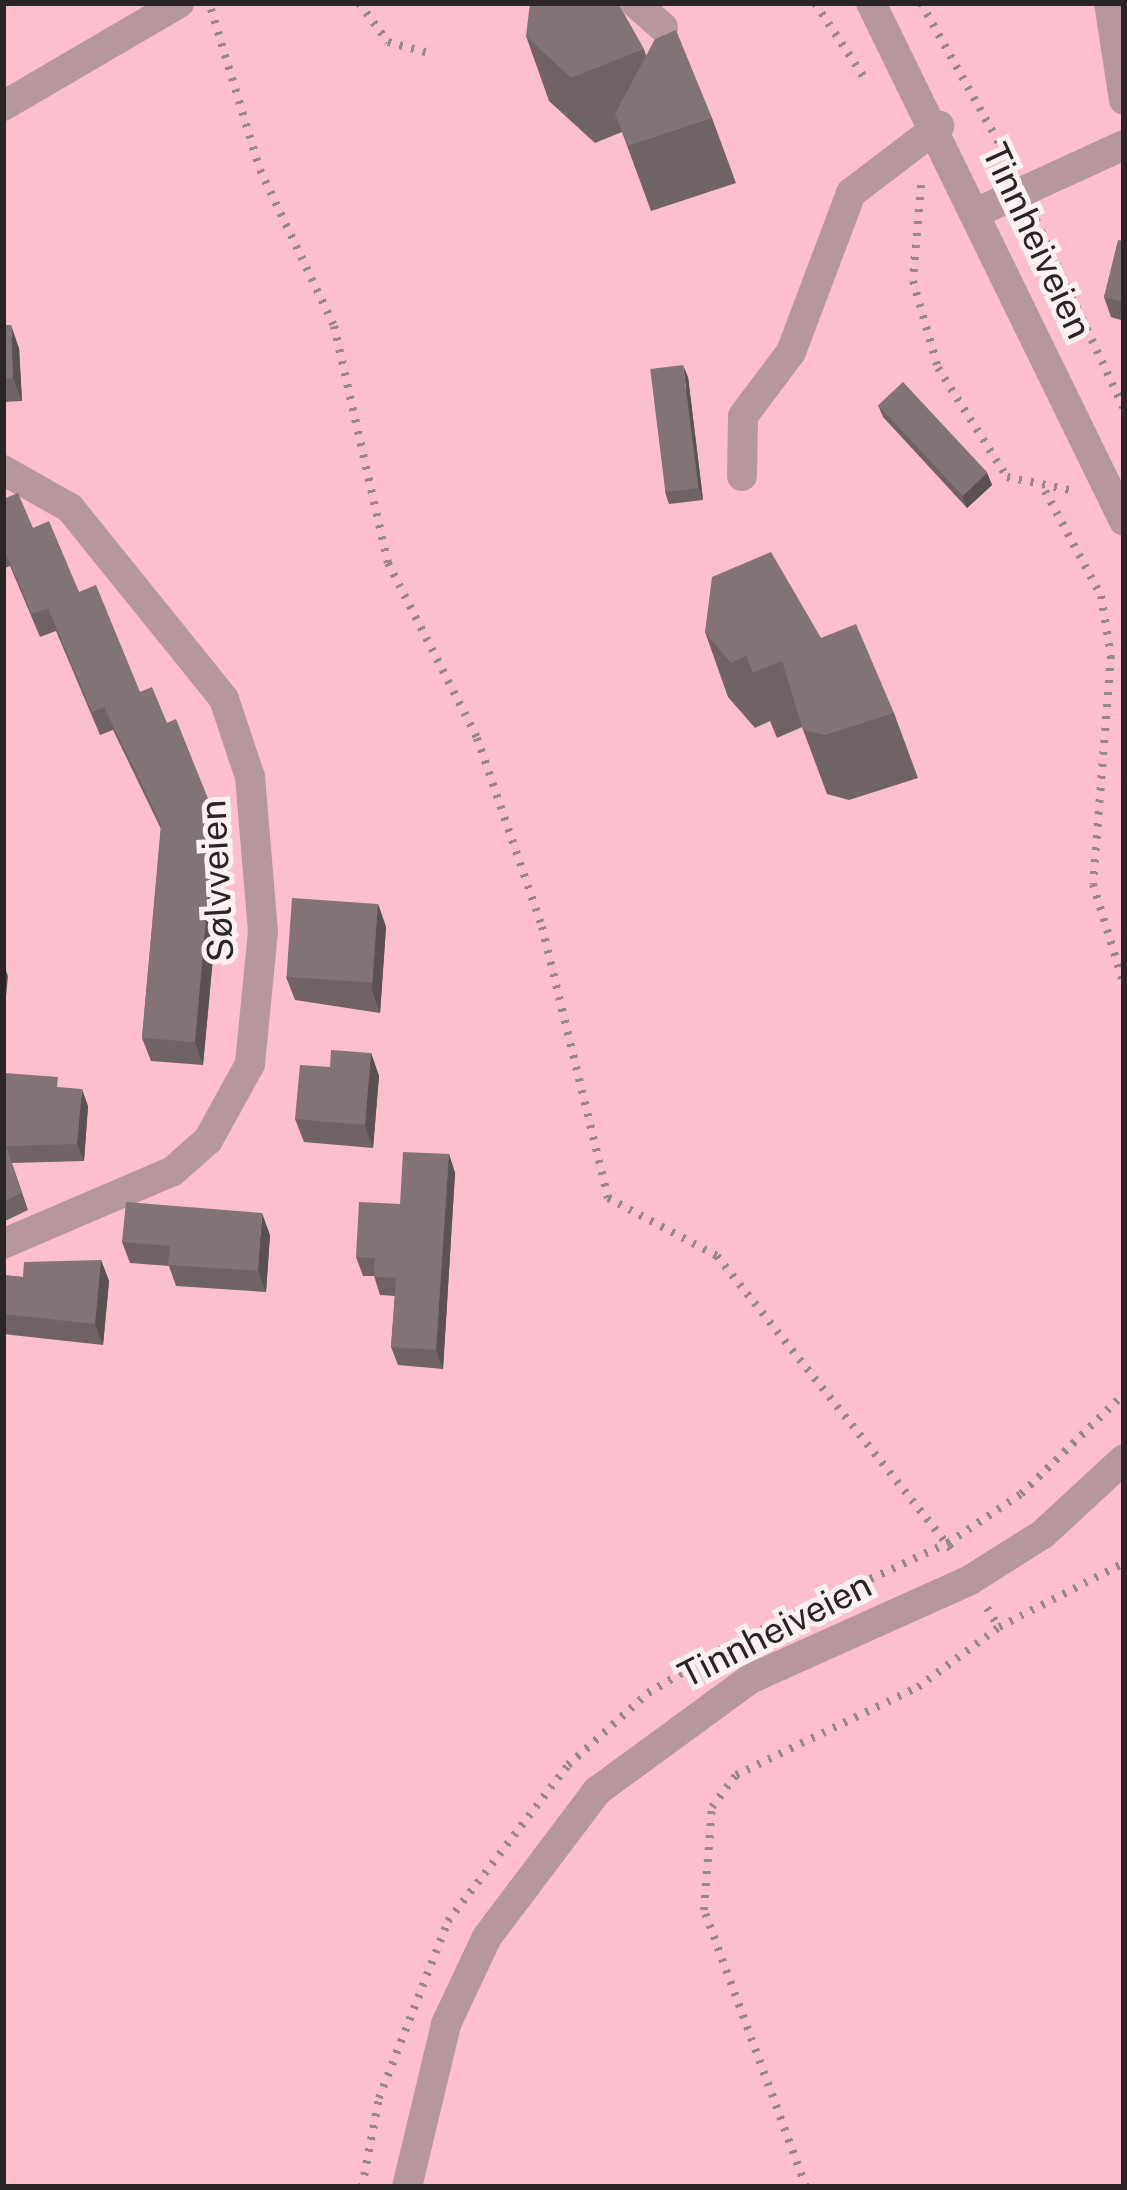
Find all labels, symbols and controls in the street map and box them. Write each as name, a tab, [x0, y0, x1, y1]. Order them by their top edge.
street label: Tinnheiveien	[973, 137, 1101, 345]
street label: Sølvveien	[191, 799, 243, 963]
street label: Tinnheiveien	[671, 1563, 879, 1697]

